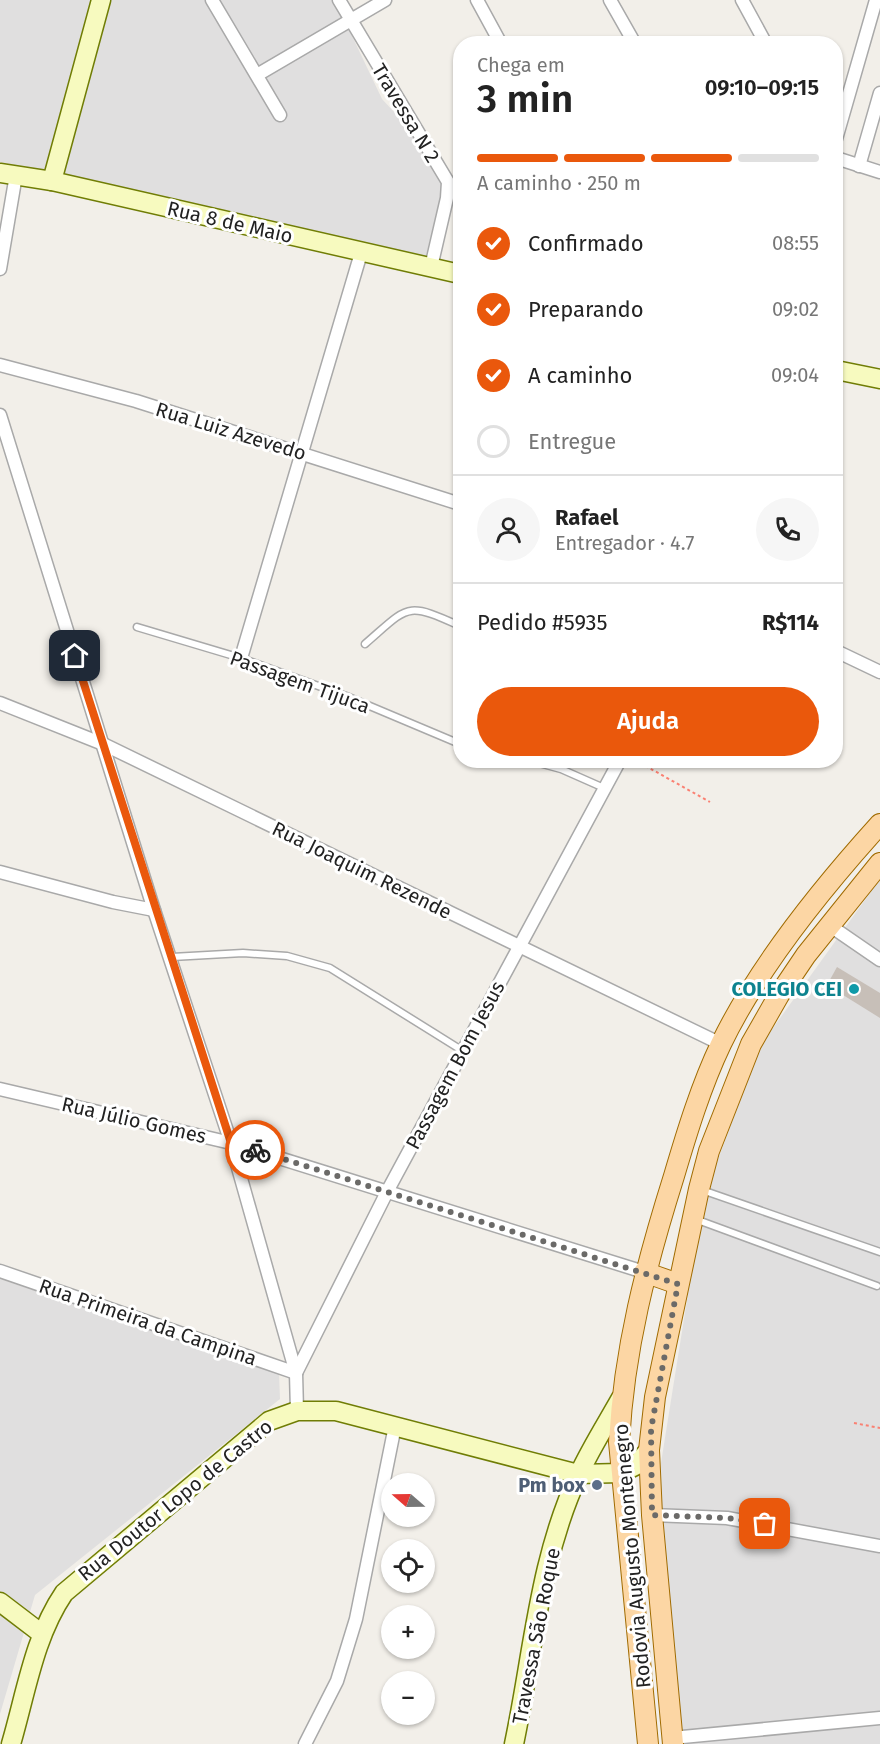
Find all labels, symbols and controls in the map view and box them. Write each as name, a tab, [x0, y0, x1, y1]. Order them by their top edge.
text: Chega em	[477, 53, 565, 77]
street label: Travessa N 2	[367, 59, 445, 167]
text: 09:10–09:15	[705, 74, 819, 101]
text: 3 min	[477, 76, 573, 122]
text: A caminho · 250 m	[477, 171, 641, 195]
street label: Rua 8 de Maio	[165, 196, 295, 248]
icon: check	[477, 227, 510, 260]
text: Confirmado	[528, 230, 644, 257]
text: 08:55	[772, 231, 819, 255]
icon: check	[477, 293, 510, 326]
text: Preparando	[528, 296, 644, 323]
text: 09:02	[772, 297, 819, 321]
icon: check	[477, 359, 510, 392]
text: A caminho	[528, 362, 632, 389]
text: 09:04	[771, 363, 819, 387]
street label: Rua Luiz Azevedo	[153, 397, 309, 465]
text: Entregue	[528, 428, 616, 455]
button: person	[477, 498, 540, 561]
button: phone	[756, 498, 819, 561]
text: Rafael	[555, 504, 618, 531]
text: Entregador · 4.7	[555, 531, 694, 555]
text: Pedido #5935	[477, 609, 608, 636]
text: R$114	[762, 609, 819, 636]
pin	[49, 630, 100, 681]
icon: home	[58, 639, 91, 672]
street label: Passagem Tijuca	[227, 646, 373, 718]
button: Ajuda	[477, 687, 819, 756]
street label: Rua Joaquim Rezende	[268, 816, 456, 924]
street label: Passagem Bom Jesus	[400, 977, 510, 1153]
place label: COLEGIO CEI	[731, 977, 842, 1001]
marker: COLEGIO CEI	[847, 982, 861, 996]
street label: Rua Júlio Gomes	[59, 1092, 209, 1148]
courier	[225, 1120, 285, 1180]
icon: bike	[239, 1134, 272, 1167]
street label: Rua Primeira da Campina	[36, 1273, 260, 1371]
street label: Rua Doutor Lopo de Castro	[73, 1414, 277, 1586]
street label: Rodovia Augusto Montenegro	[608, 1423, 656, 1689]
north arrow	[381, 1473, 435, 1527]
map controls	[381, 1473, 435, 1725]
place label: Pm box	[518, 1473, 586, 1497]
marker: Pm box	[590, 1478, 604, 1492]
pin	[739, 1498, 790, 1549]
icon: bag	[748, 1507, 781, 1540]
button: locate	[381, 1539, 435, 1593]
street label: Travessa São Roque	[507, 1546, 565, 1726]
button: +	[381, 1605, 435, 1659]
button: −	[381, 1671, 435, 1725]

